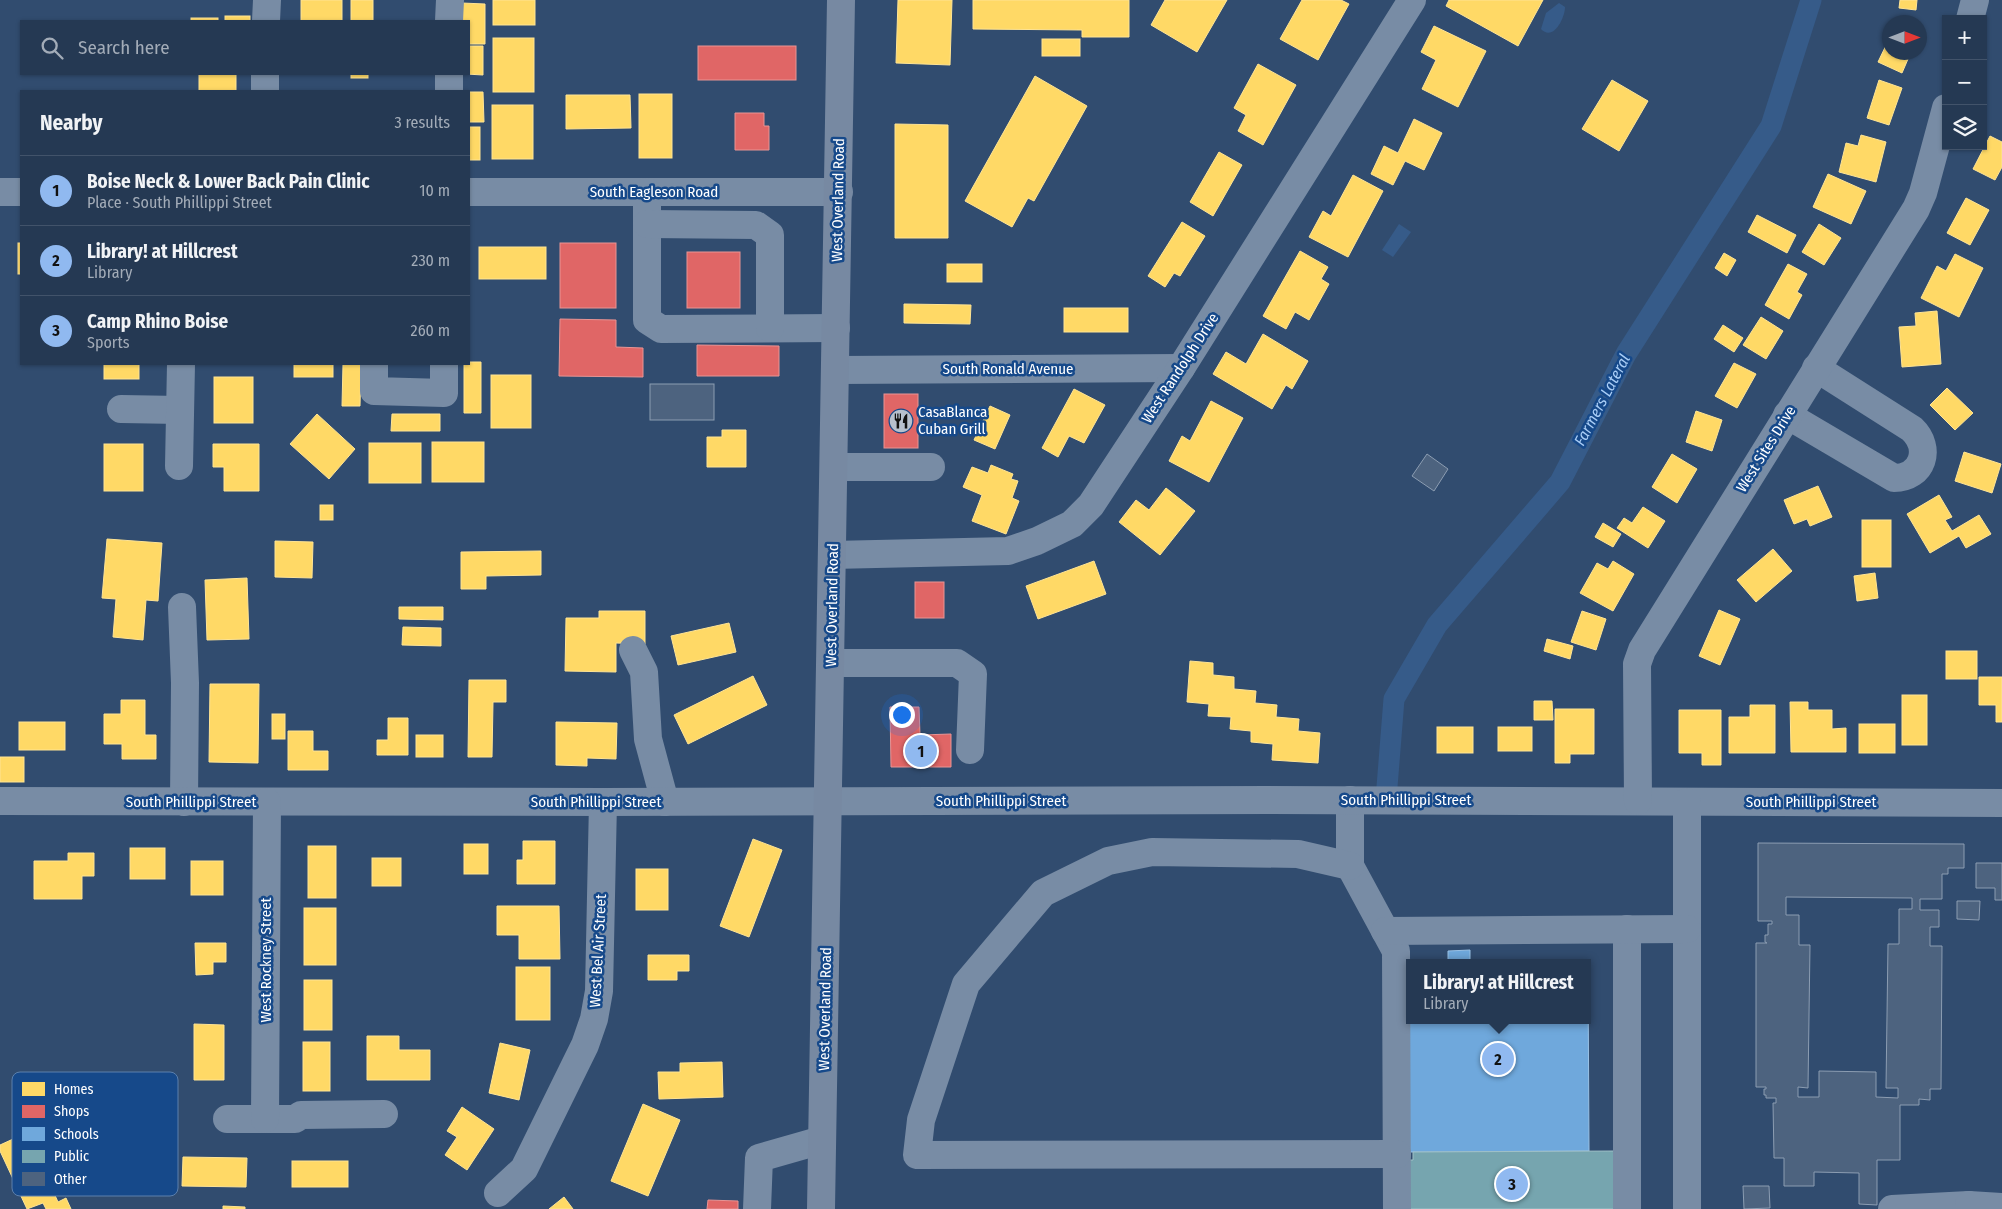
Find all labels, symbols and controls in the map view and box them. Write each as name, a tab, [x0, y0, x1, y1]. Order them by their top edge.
north arrow	[1882, 15, 1927, 60]
map controls	[1942, 15, 1987, 150]
button: +	[1942, 15, 1987, 60]
search box	[20, 20, 470, 75]
icon: search	[38, 34, 66, 62]
text: Search here	[78, 36, 170, 59]
button: −	[1942, 60, 1987, 105]
button: layers	[1942, 105, 1987, 150]
text: Nearby	[40, 110, 102, 136]
text: 3 results	[394, 113, 450, 132]
street label: West Overland Road	[828, 138, 848, 262]
text: Boise Neck & Lower Back Pain Clinic	[87, 170, 370, 193]
text: 1	[53, 181, 59, 200]
text: 10 m	[419, 181, 450, 200]
street label: South Eagleson Road	[590, 183, 718, 201]
text: Place · South Phillippi Street	[87, 193, 272, 212]
text: Library! at Hillcrest	[87, 240, 238, 263]
text: 2	[52, 251, 60, 270]
text: 230 m	[411, 251, 450, 270]
text: Library	[87, 263, 132, 282]
text: Camp Rhino Boise	[87, 310, 228, 333]
street label: West Randolph Drive	[1138, 310, 1222, 426]
text: 3	[52, 321, 60, 340]
text: 260 m	[411, 321, 450, 340]
text: Sports	[87, 333, 130, 352]
water label: Farmers Lateral	[1570, 351, 1634, 449]
street label: South Ronald Avenue	[943, 360, 1073, 378]
place label: CasaBlanca Cuban Grill	[918, 403, 987, 438]
street label: West Sites Drive	[1732, 403, 1800, 495]
restaurant icon: CasaBlanca Cuban Grill	[888, 408, 914, 434]
street label: West Overland Road	[822, 543, 842, 667]
your location	[889, 702, 915, 728]
pin: 1	[905, 732, 937, 770]
street label: South Phillippi Street	[1341, 791, 1471, 809]
street label: South Phillippi Street	[936, 792, 1066, 810]
street label: South Phillippi Street	[126, 793, 256, 811]
street label: South Phillippi Street	[531, 793, 661, 811]
street label: South Phillippi Street	[1746, 793, 1876, 811]
street label: West Bel Air Street	[586, 894, 610, 1008]
street label: West Rockney Street	[257, 897, 275, 1022]
street label: West Overland Road	[815, 947, 835, 1071]
popup	[1406, 959, 1591, 1024]
text: Library! at Hillcrest	[1423, 971, 1574, 994]
text: Library	[1423, 994, 1468, 1013]
pin: 2	[1482, 1040, 1514, 1078]
legend	[12, 1072, 178, 1196]
text: Homes	[54, 1081, 94, 1098]
text: Shops	[54, 1103, 89, 1120]
text: Schools	[54, 1126, 99, 1143]
text: Public	[54, 1148, 89, 1165]
pin: 3	[1496, 1165, 1528, 1203]
text: Other	[54, 1171, 87, 1188]

